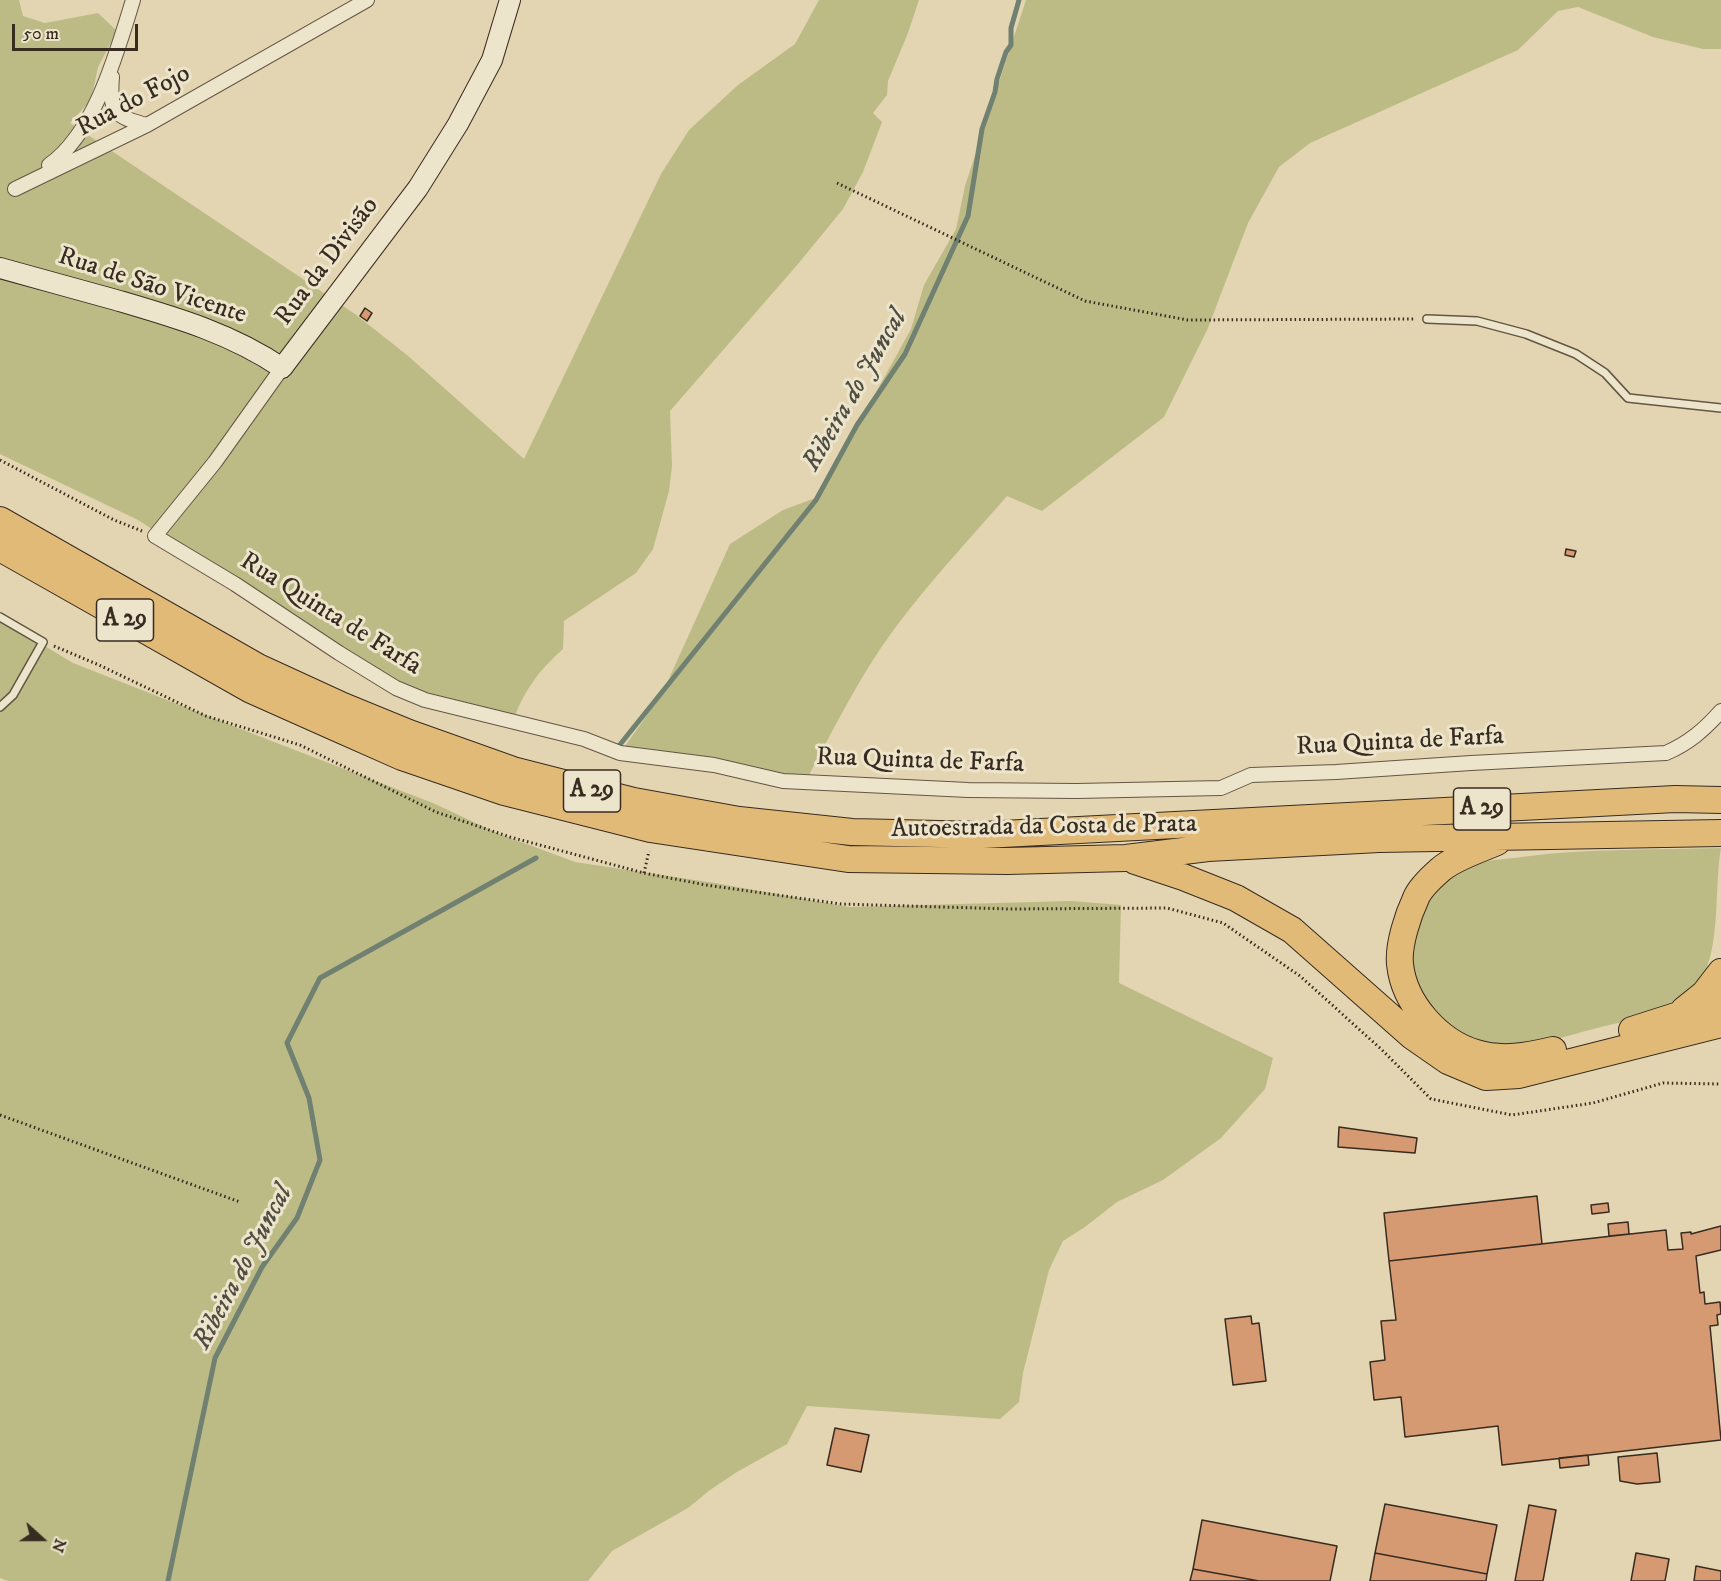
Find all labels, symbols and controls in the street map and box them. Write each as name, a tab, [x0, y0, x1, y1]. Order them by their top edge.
scale bar	[15, 12, 141, 50]
text: 50 m	[23, 23, 59, 45]
street label: Rua do Fojo	[72, 59, 196, 145]
street label: Rua da Divisão	[270, 192, 386, 332]
street label: Rua de São Vicente	[54, 242, 250, 332]
water label: Ribeira do Juncal	[797, 304, 915, 478]
street label: Rua Quinta de Farfa	[234, 547, 426, 683]
road number: A 29	[96, 599, 154, 641]
street label: Rua Quinta de Farfa	[1295, 722, 1505, 764]
street label: Rua Quinta de Farfa	[816, 743, 1024, 781]
road number: A 29	[564, 770, 620, 812]
road number: A 29	[1454, 788, 1510, 830]
street label: Autoestrada da Costa de Prata	[891, 810, 1197, 846]
water label: Ribeira do Juncal	[187, 1180, 301, 1356]
north arrow	[12, 1509, 72, 1569]
text: N	[47, 1536, 70, 1555]

